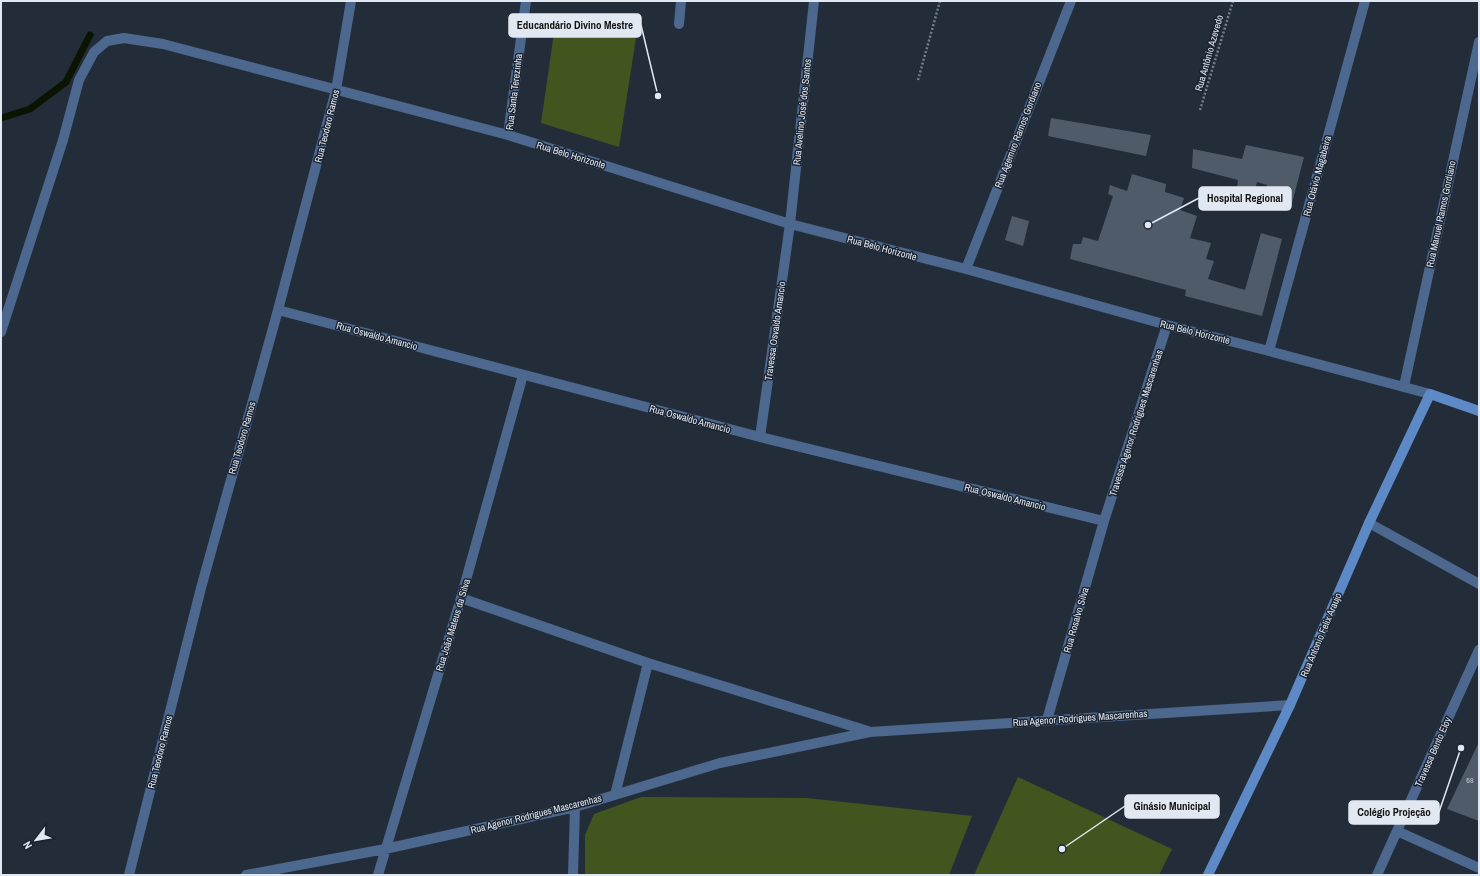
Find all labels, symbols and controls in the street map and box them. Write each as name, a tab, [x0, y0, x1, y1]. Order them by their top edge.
street label: Rua Antônio Azevedo	[1192, 13, 1226, 93]
callout: Educandário Divino Mestre	[509, 14, 641, 37]
text: Educandário Divino Mestre	[517, 18, 633, 32]
street label: Rua Santa Terezinha	[503, 53, 525, 131]
street label: Rua Avelino José dos Santos	[790, 58, 814, 166]
street label: Rua Agemiro Ramos Gordiano	[992, 80, 1044, 190]
street label: Rua Teodoro Ramos	[312, 88, 342, 164]
street label: Rua Otávio Magabeira	[1300, 134, 1334, 218]
street label: Rua Belo Horizonte	[535, 138, 608, 172]
street label: Rua Manuel Ramos Gordiano	[1423, 159, 1459, 269]
callout: Hospital Regional	[1199, 187, 1291, 210]
text: Hospital Regional	[1207, 191, 1283, 205]
street label: Rua Belo Horizonte	[846, 232, 919, 264]
street label: Travessa Osvaldo Amancio	[762, 280, 788, 381]
street label: Rua Belo Horizonte	[1159, 317, 1232, 347]
street label: Rua Oswaldo Amancio	[335, 319, 419, 353]
street label: Travessa Agenor Rodrigues Mascarenhas	[1106, 348, 1166, 498]
street label: Rua Teodoro Ramos	[225, 400, 259, 476]
street label: Rua Oswaldo Amancio	[648, 402, 732, 436]
street label: Rua Oswaldo Amancio	[963, 481, 1047, 514]
street label: Rua João Mateus da Silva	[433, 577, 473, 673]
street label: Rua Rosalvo Silva	[1060, 585, 1092, 654]
street label: Rua Antonio Felix Araujo	[1297, 590, 1345, 679]
street label: Rua Agenor Rodrigues Mascarenhas	[1012, 707, 1148, 729]
street label: Rua Teodoro Ramos	[145, 714, 175, 790]
street label: Travessa Bento Eloy	[1412, 714, 1455, 789]
house number: 68	[1466, 775, 1474, 785]
street label: Rua Agenor Rodrigues Mascarenhas	[469, 791, 603, 837]
callout: Ginásio Municipal	[1125, 795, 1219, 818]
text: Ginásio Municipal	[1133, 799, 1211, 813]
callout: Colégio Projeção	[1349, 801, 1439, 824]
text: Colégio Projeção	[1357, 805, 1431, 819]
north arrow	[16, 820, 56, 860]
text: N	[20, 839, 35, 852]

